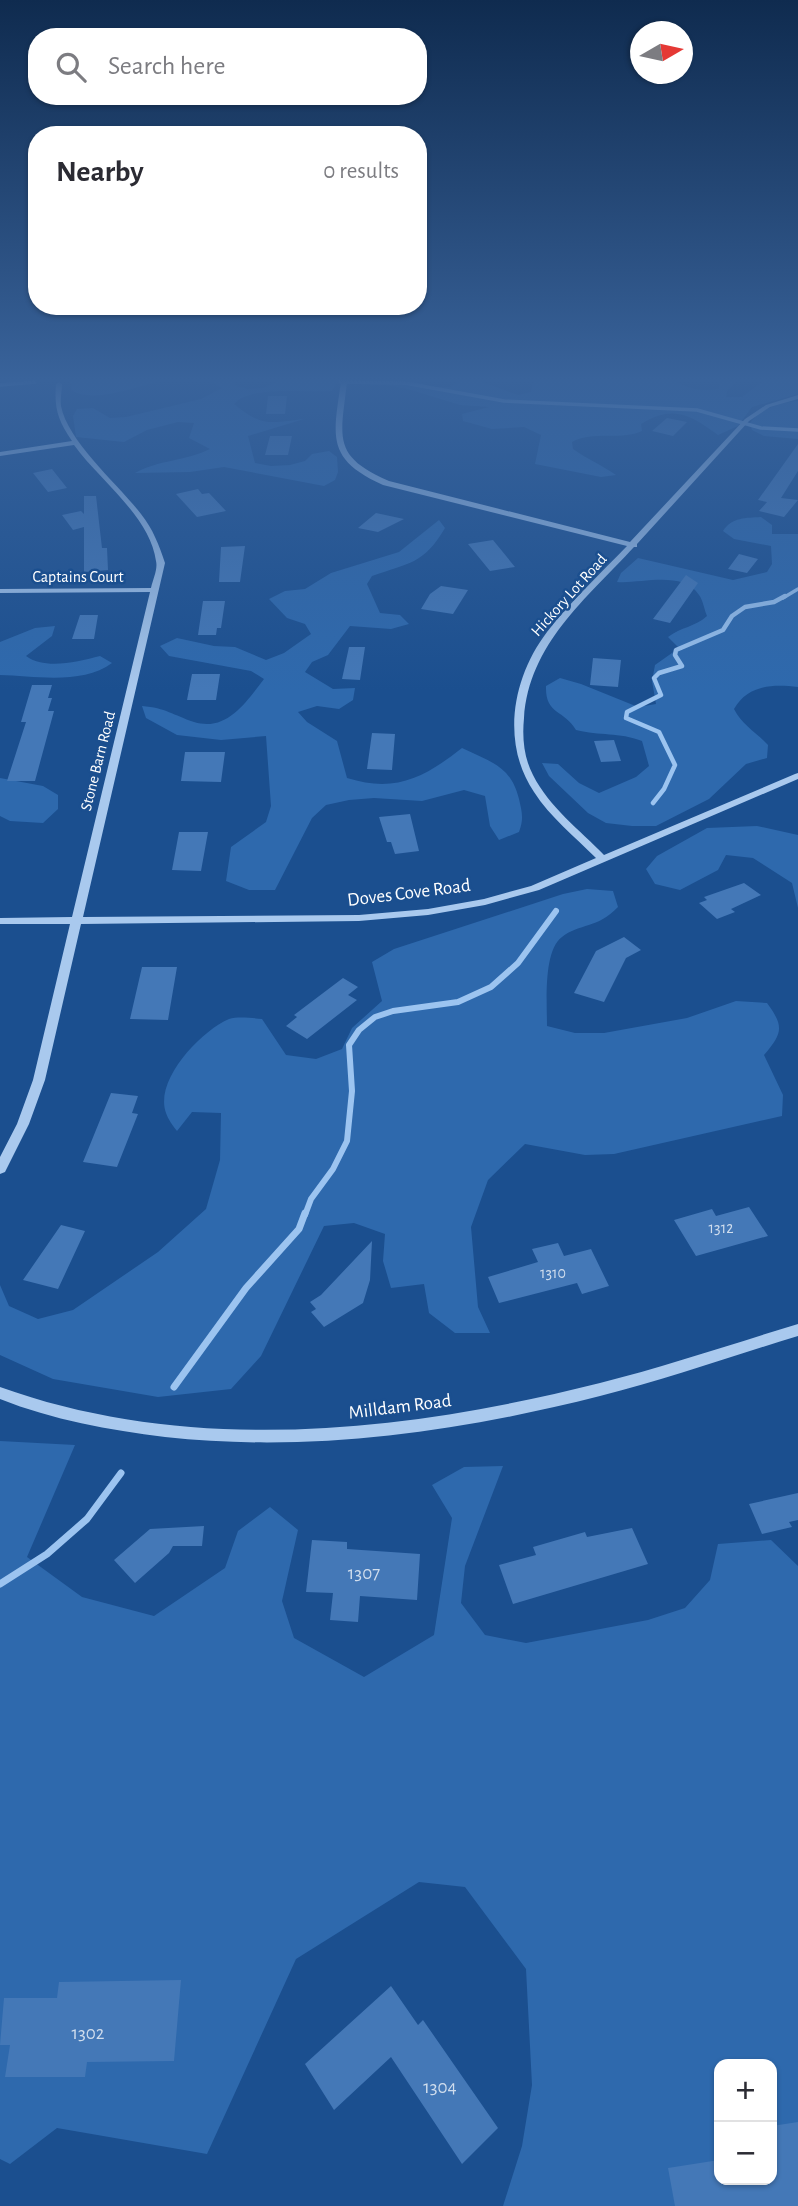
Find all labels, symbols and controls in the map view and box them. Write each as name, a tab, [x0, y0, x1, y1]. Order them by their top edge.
north arrow	[630, 21, 693, 84]
search box	[28, 28, 427, 105]
icon: search	[52, 48, 90, 86]
text: Search here	[108, 53, 226, 79]
text: Nearby	[56, 157, 144, 187]
text: 0 results	[323, 160, 399, 183]
street label: Hickory Lot Road	[528, 551, 611, 640]
street label: Captains Court	[32, 569, 124, 585]
street label: Stone Barn Road	[78, 710, 118, 812]
street label: Doves Cove Road	[346, 876, 472, 910]
house number: 1312	[709, 1220, 733, 1236]
house number: 1310	[540, 1265, 566, 1281]
street label: Milldam Road	[347, 1391, 453, 1423]
house number: 1307	[348, 1564, 380, 1583]
house number: 1302	[71, 2024, 105, 2043]
map controls	[714, 2059, 777, 2185]
button: +	[714, 2059, 777, 2122]
house number: 1304	[423, 2078, 457, 2097]
button: −	[714, 2122, 777, 2185]

